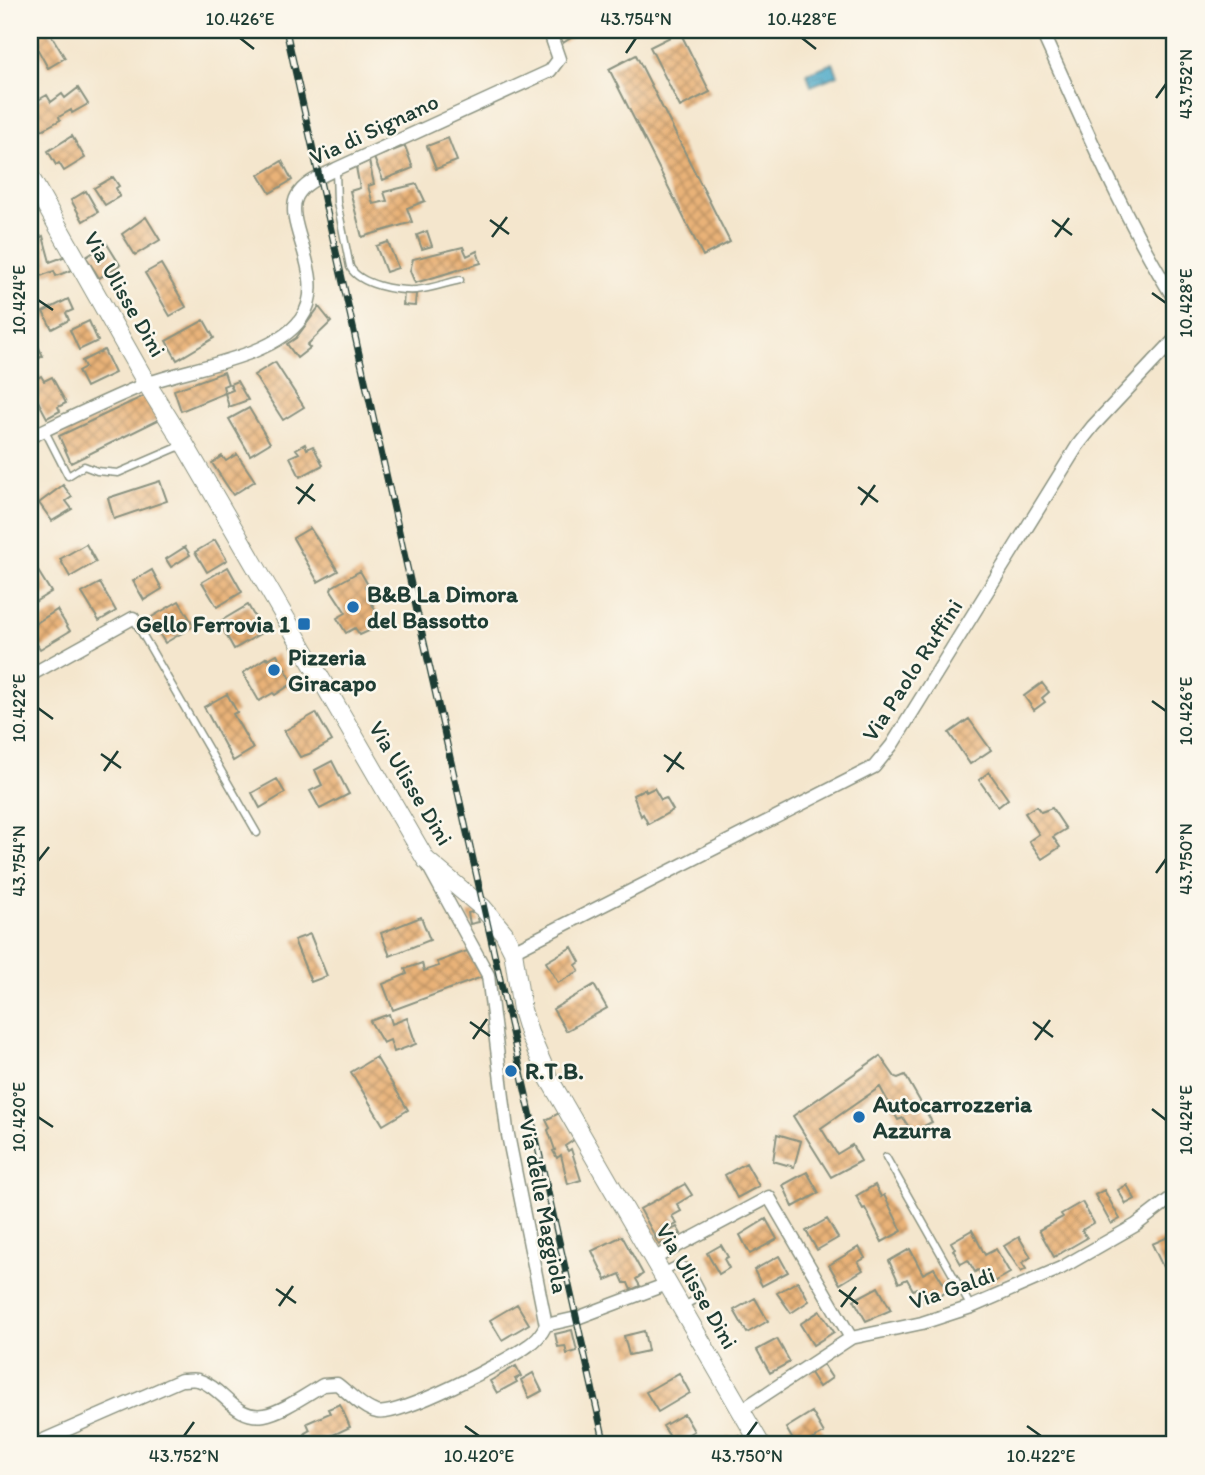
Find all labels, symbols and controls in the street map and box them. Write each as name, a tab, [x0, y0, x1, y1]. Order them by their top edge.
text: 10.426°E	[206, 8, 275, 30]
text: 43.754°N	[600, 8, 672, 30]
text: 10.428°E	[767, 8, 837, 30]
text: 43.752°N	[1175, 49, 1197, 119]
street label: Via di Signano	[305, 87, 443, 171]
street label: Via Ulisse Dini	[78, 226, 172, 362]
text: 10.424°E	[8, 265, 30, 335]
text: 10.428°E	[1175, 268, 1197, 338]
place label: B&B La Dimora del Bassotto	[367, 580, 519, 634]
street label: Via Paolo Ruffini	[856, 594, 968, 746]
marker: B&B La Dimora del Bassotto	[345, 599, 361, 615]
place label: Gello Ferrovia 1	[136, 610, 290, 638]
marker: Gello Ferrovia 1	[296, 616, 312, 632]
place label: Pizzeria Giracapo	[288, 643, 377, 697]
marker: Pizzeria Giracapo	[266, 662, 282, 678]
text: 10.422°E	[8, 674, 30, 742]
text: 10.426°E	[1175, 676, 1197, 745]
street label: Via Ulisse Dini	[363, 716, 459, 850]
text: 43.750°N	[1175, 823, 1197, 895]
text: 43.754°N	[8, 825, 30, 897]
place label: R.T.B.	[525, 1057, 584, 1085]
marker: R.T.B.	[503, 1063, 519, 1079]
text: 10.420°E	[8, 1082, 30, 1152]
text: 10.424°E	[1175, 1085, 1197, 1155]
place label: Autocarrozzeria Azzurra	[872, 1090, 1033, 1144]
marker: Autocarrozzeria Azzurra	[851, 1109, 867, 1125]
street label: Via delle Maggiola	[513, 1116, 575, 1296]
street label: Via Ulisse Dini	[650, 1218, 744, 1354]
street label: Via Galdi	[906, 1260, 998, 1316]
text: 43.752°N	[149, 1445, 219, 1467]
text: 10.420°E	[444, 1445, 514, 1467]
text: 43.750°N	[711, 1445, 783, 1467]
text: 10.422°E	[1007, 1445, 1075, 1467]

